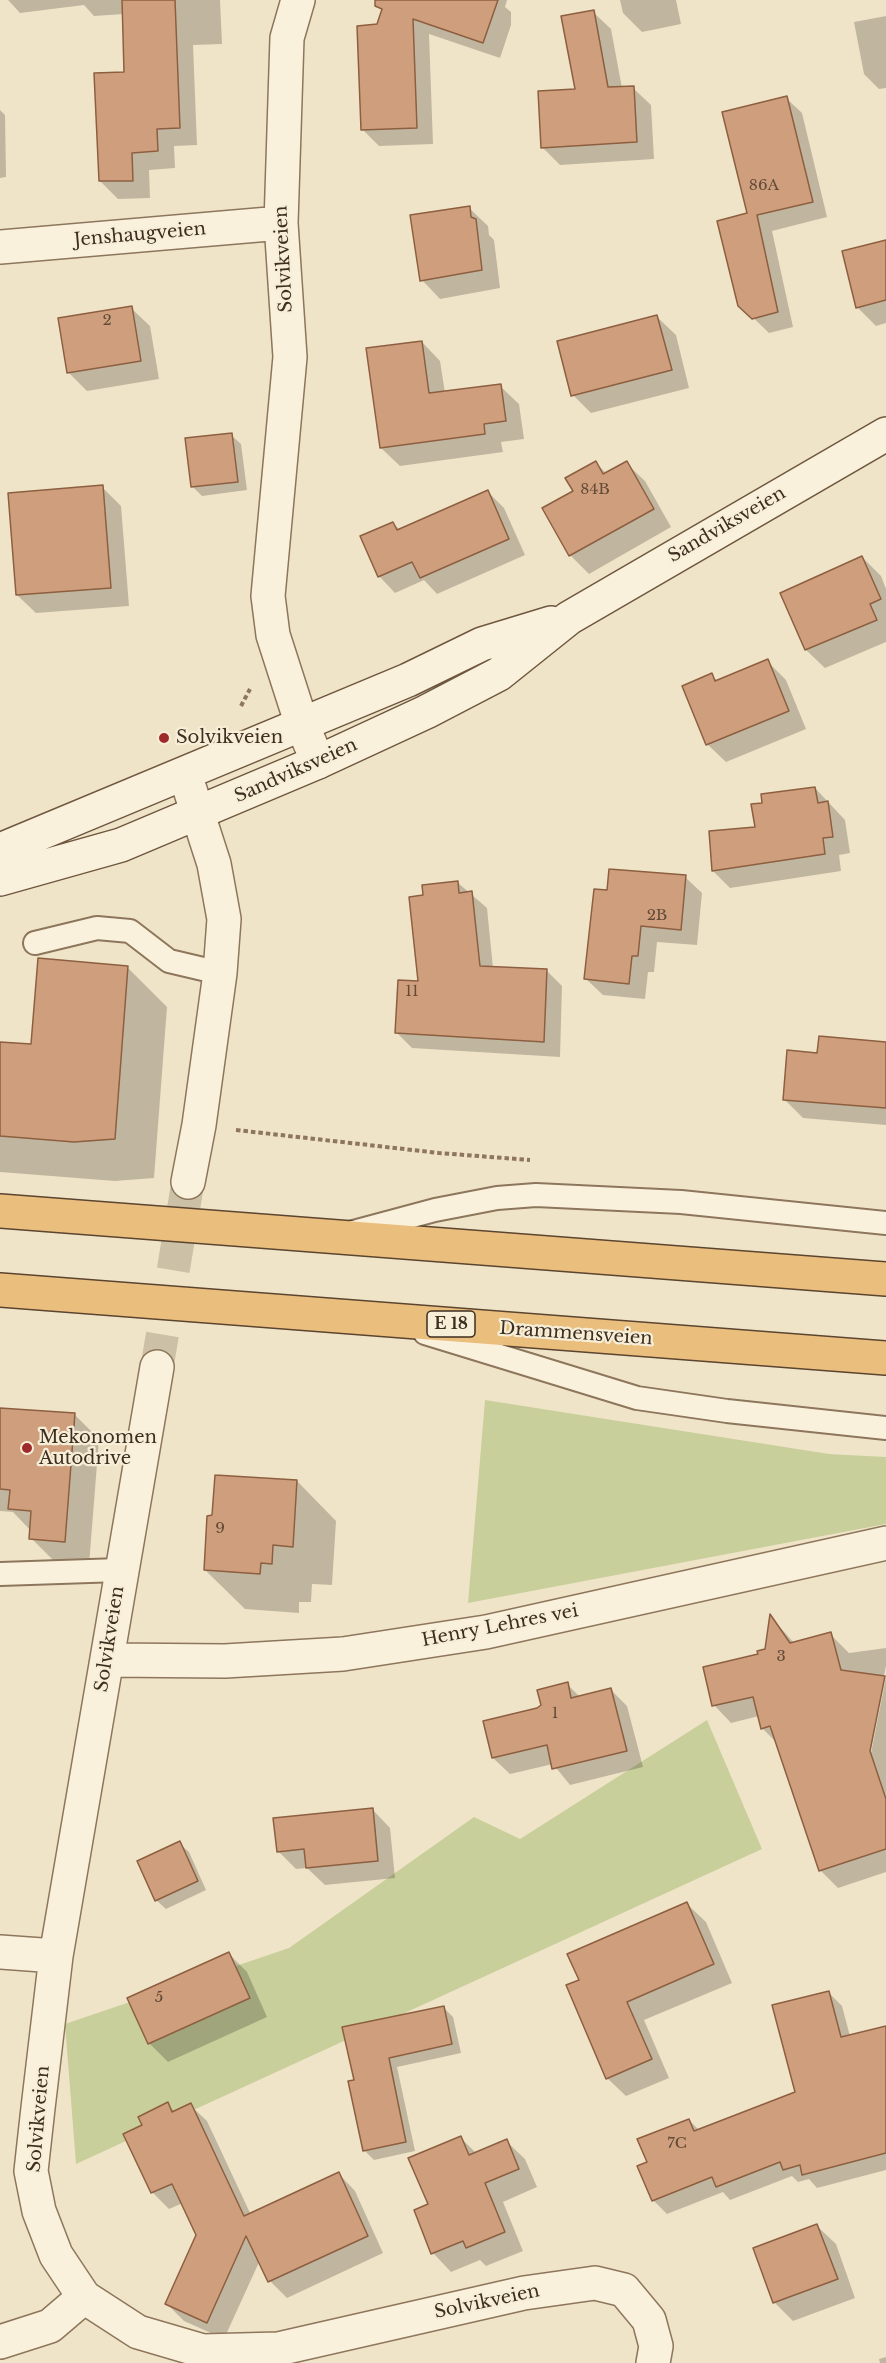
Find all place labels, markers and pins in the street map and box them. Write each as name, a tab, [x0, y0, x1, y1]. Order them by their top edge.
place label: Solvikveien	[176, 727, 283, 749]
marker: Solvikveien	[157, 731, 171, 745]
place label: Mekonomen Autodrive	[39, 1427, 157, 1470]
marker: Mekonomen Autodrive	[20, 1441, 34, 1455]

